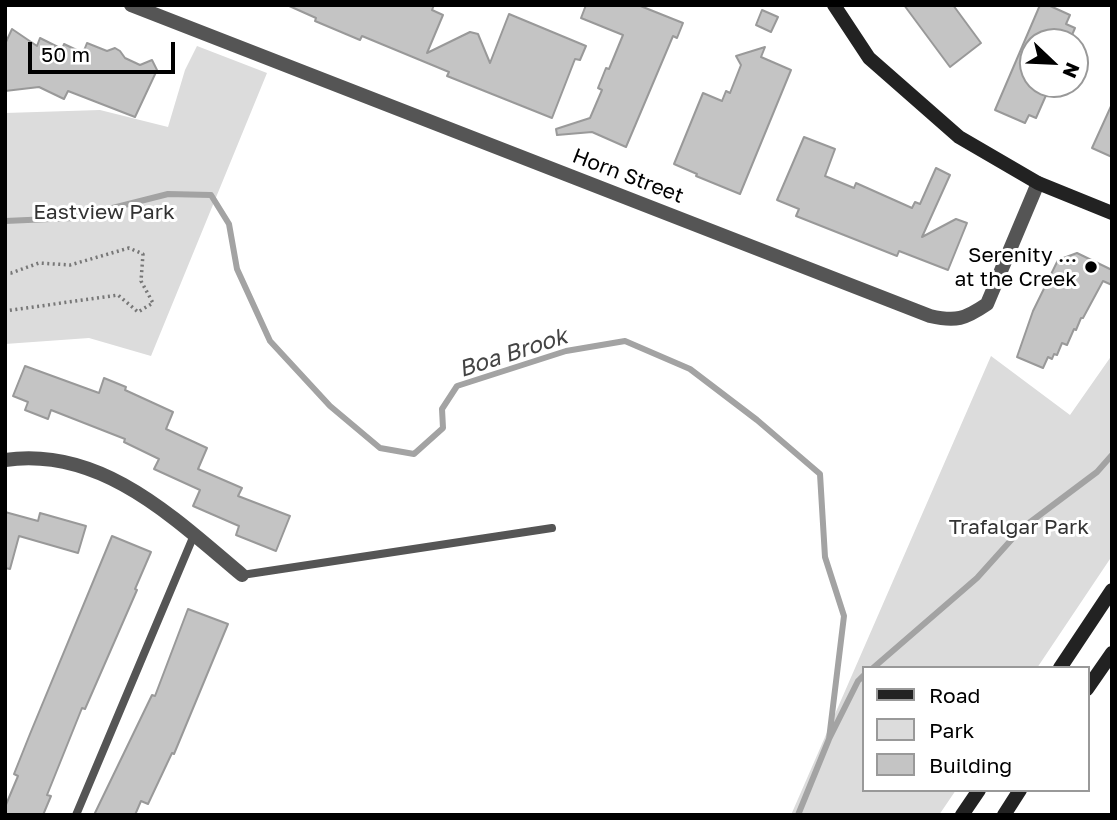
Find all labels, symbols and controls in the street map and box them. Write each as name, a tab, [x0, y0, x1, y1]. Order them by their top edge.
scale bar	[32, 28, 178, 72]
north arrow	[1019, 28, 1089, 98]
text: 50 m	[41, 41, 90, 67]
text: N	[1059, 59, 1085, 82]
street label: Horn Street	[569, 143, 687, 209]
park label: Eastview Park	[33, 199, 175, 225]
place label: Serenity ... at the Creek	[954, 242, 1077, 292]
marker: Serenity ... at the Creek	[1083, 259, 1099, 275]
water label: Boa Brook	[455, 322, 571, 384]
park label: Trafalgar Park	[949, 514, 1089, 540]
legend	[862, 666, 1089, 792]
text: Road	[929, 682, 980, 708]
text: Park	[929, 717, 974, 743]
text: Building	[929, 752, 1012, 778]

